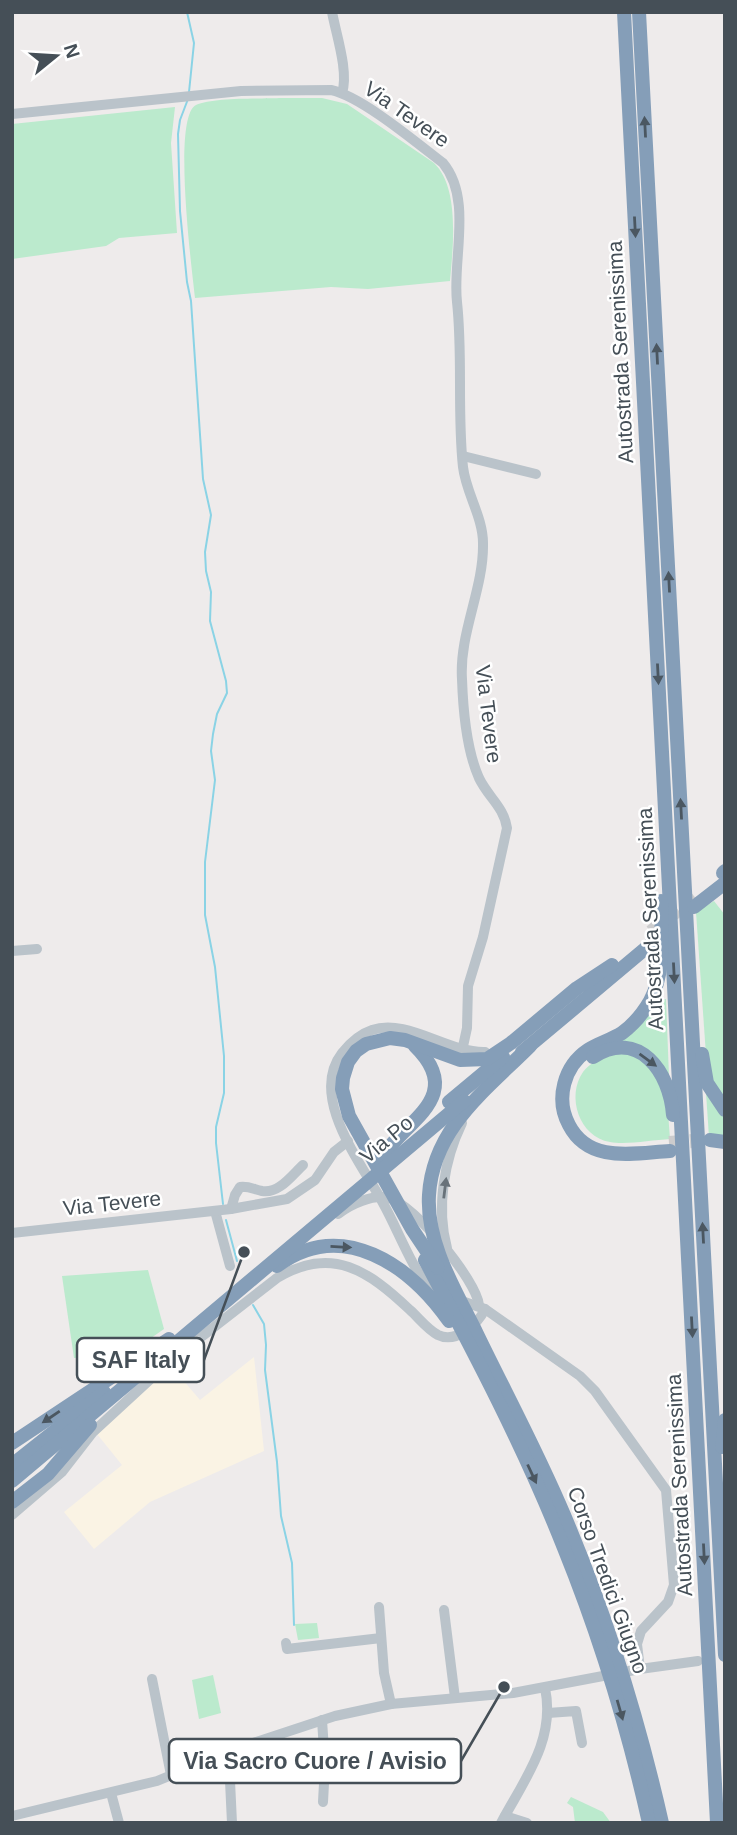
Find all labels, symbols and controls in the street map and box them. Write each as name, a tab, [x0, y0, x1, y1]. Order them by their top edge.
north arrow	[21, 21, 91, 91]
text: N	[60, 41, 84, 61]
street label: Via Tevere	[360, 76, 454, 152]
one-way arrow	[640, 116, 651, 138]
one-way arrow	[630, 216, 641, 238]
street label: Autostrada Serenissima	[603, 240, 637, 464]
one-way arrow	[651, 343, 662, 365]
one-way arrow	[663, 570, 674, 592]
one-way arrow	[653, 663, 664, 685]
street label: Via Tevere	[472, 664, 506, 764]
one-way arrow	[675, 798, 686, 820]
street label: Autostrada Serenissima	[633, 807, 667, 1031]
one-way arrow	[668, 962, 679, 984]
one-way arrow	[639, 1053, 657, 1067]
street label: Via Po	[355, 1110, 417, 1168]
one-way arrow	[439, 1177, 450, 1199]
street label: Via Tevere	[62, 1186, 162, 1220]
one-way arrow	[698, 1222, 709, 1244]
one-way arrow	[330, 1242, 352, 1253]
one-way arrow	[687, 1316, 698, 1338]
callout: SAF Italy	[77, 1338, 204, 1382]
text: SAF Italy	[92, 1347, 190, 1373]
street label: Autostrada Serenissima	[662, 1373, 696, 1597]
one-way arrow	[42, 1410, 60, 1424]
one-way arrow	[527, 1464, 538, 1485]
street label: Corso Tredici Giugno	[563, 1483, 653, 1677]
one-way arrow	[698, 1543, 709, 1565]
one-way arrow	[616, 1700, 626, 1721]
callout: Via Sacro Cuore / Avisio	[169, 1739, 461, 1783]
text: Via Sacro Cuore / Avisio	[183, 1748, 447, 1774]

